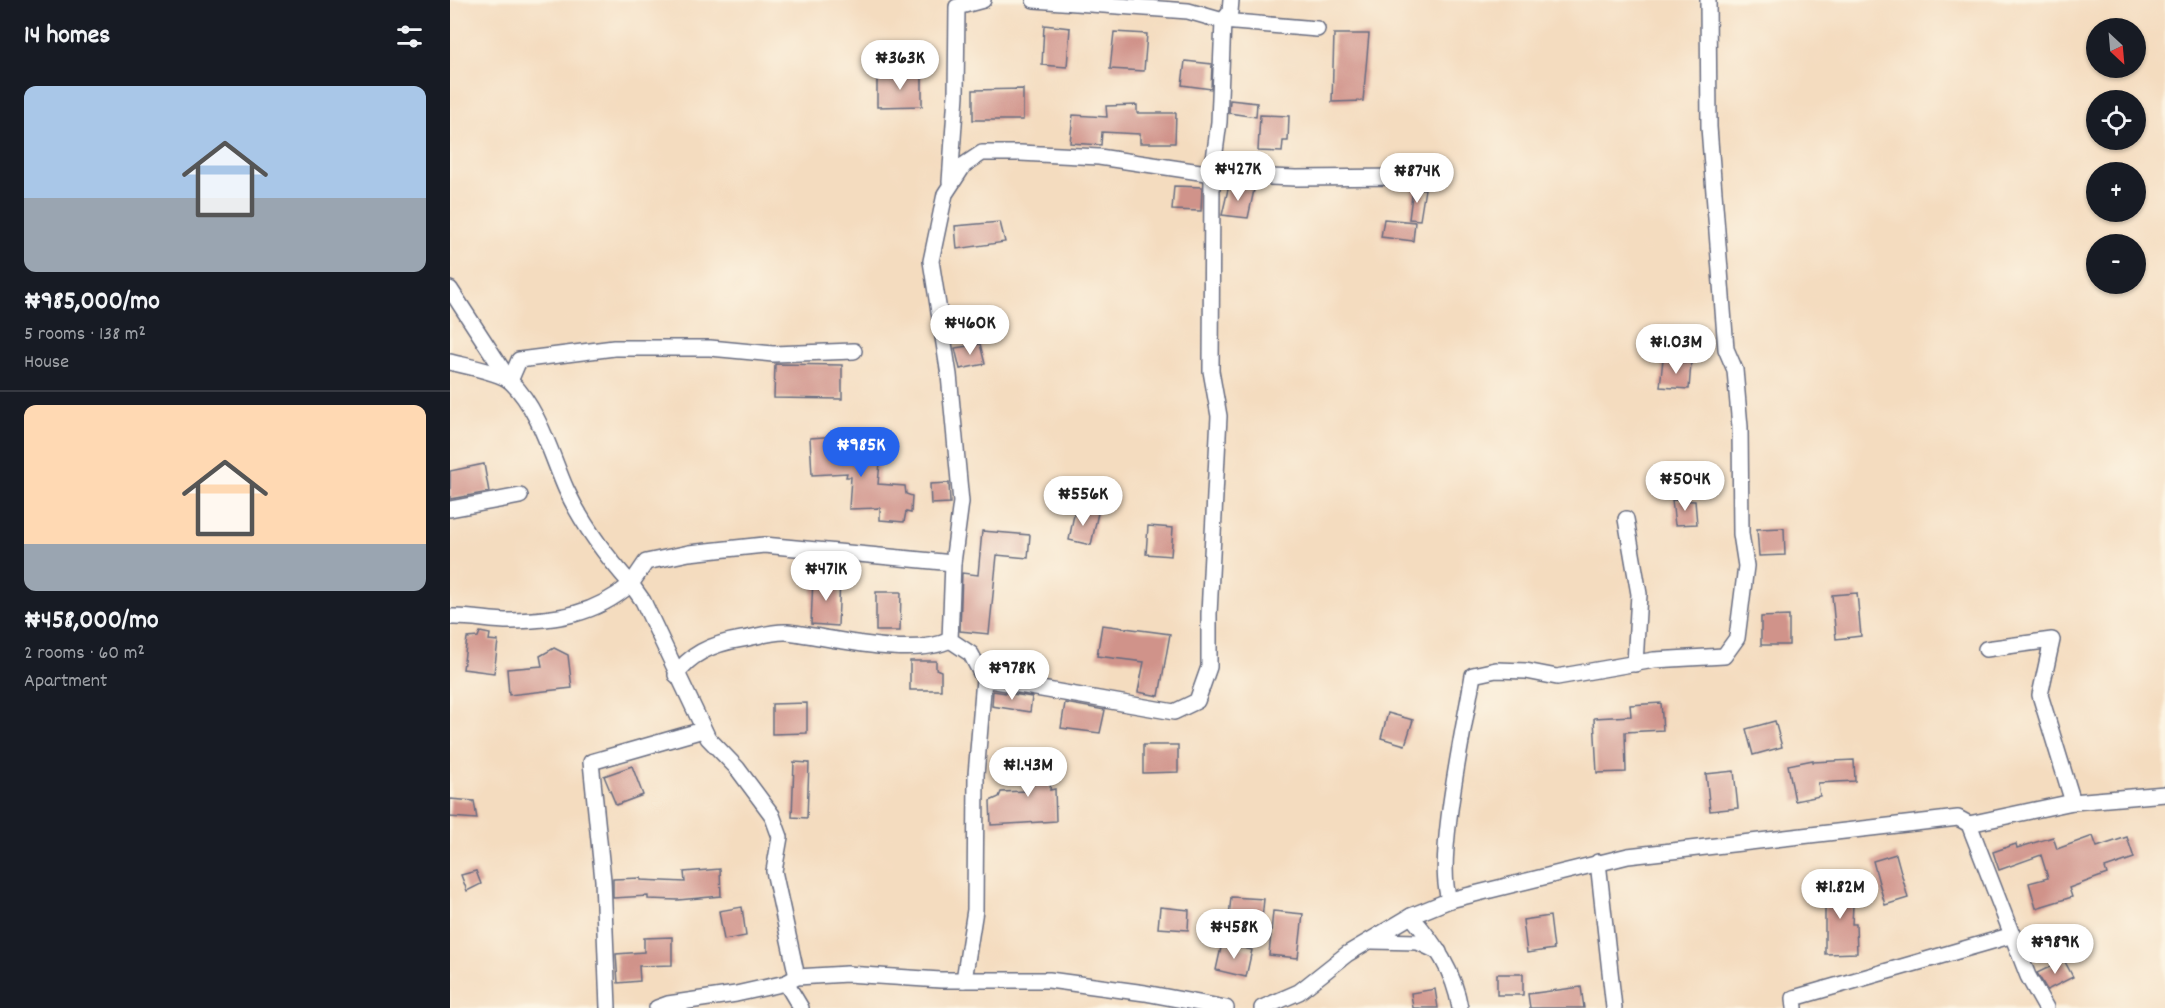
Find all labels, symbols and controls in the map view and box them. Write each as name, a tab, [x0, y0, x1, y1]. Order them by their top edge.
text: 14 homes	[24, 18, 110, 55]
north arrow	[2086, 18, 2146, 78]
map controls	[2086, 18, 2146, 294]
icon: filters	[393, 20, 426, 53]
pin: ₦363K	[858, 40, 942, 91]
text: ₦363K	[875, 45, 925, 73]
button: locate	[2086, 90, 2146, 150]
icon: home	[171, 125, 279, 233]
pin: ₦427K	[1196, 151, 1280, 202]
pin: ₦874K	[1375, 153, 1459, 204]
text: ₦427K	[1214, 156, 1262, 184]
text: ₦874K	[1394, 158, 1440, 186]
button: +	[2086, 162, 2146, 222]
button: −	[2086, 234, 2146, 294]
text: ₦985,000/mo	[24, 284, 160, 321]
pin: ₦460K	[928, 305, 1012, 356]
text: ₦460K	[944, 310, 996, 338]
text: 5 rooms · 138 m²	[24, 321, 146, 349]
pin: ₦1.03M	[1627, 324, 1725, 375]
text: ₦1.03M	[1650, 329, 1702, 357]
text: House	[24, 349, 69, 377]
pin: ₦985K	[819, 427, 903, 478]
text: ₦985K	[837, 432, 885, 460]
icon: home	[171, 444, 279, 552]
pin: ₦504K	[1643, 461, 1727, 512]
text: ₦504K	[1660, 466, 1710, 494]
pin: ₦556K	[1041, 476, 1125, 527]
text: ₦556K	[1058, 481, 1108, 509]
pin: ₦471K	[784, 551, 868, 602]
text: ₦471K	[805, 556, 847, 584]
text: ₦458,000/mo	[24, 603, 159, 640]
text: 2 rooms · 60 m²	[24, 640, 145, 668]
pin: ₦978K	[970, 650, 1054, 701]
text: ₦978K	[988, 655, 1036, 683]
text: Apartment	[24, 668, 107, 696]
pin: ₦1.43M	[979, 747, 1077, 798]
text: ₦1.43M	[1003, 752, 1053, 780]
pin: ₦1.82M	[1791, 869, 1889, 920]
text: ₦1.82M	[1815, 874, 1865, 902]
pin: ₦458K	[1192, 909, 1276, 960]
text: ₦458K	[1210, 914, 1258, 942]
pin: ₦989K	[2013, 924, 2097, 975]
text: ₦989K	[2031, 929, 2079, 957]

